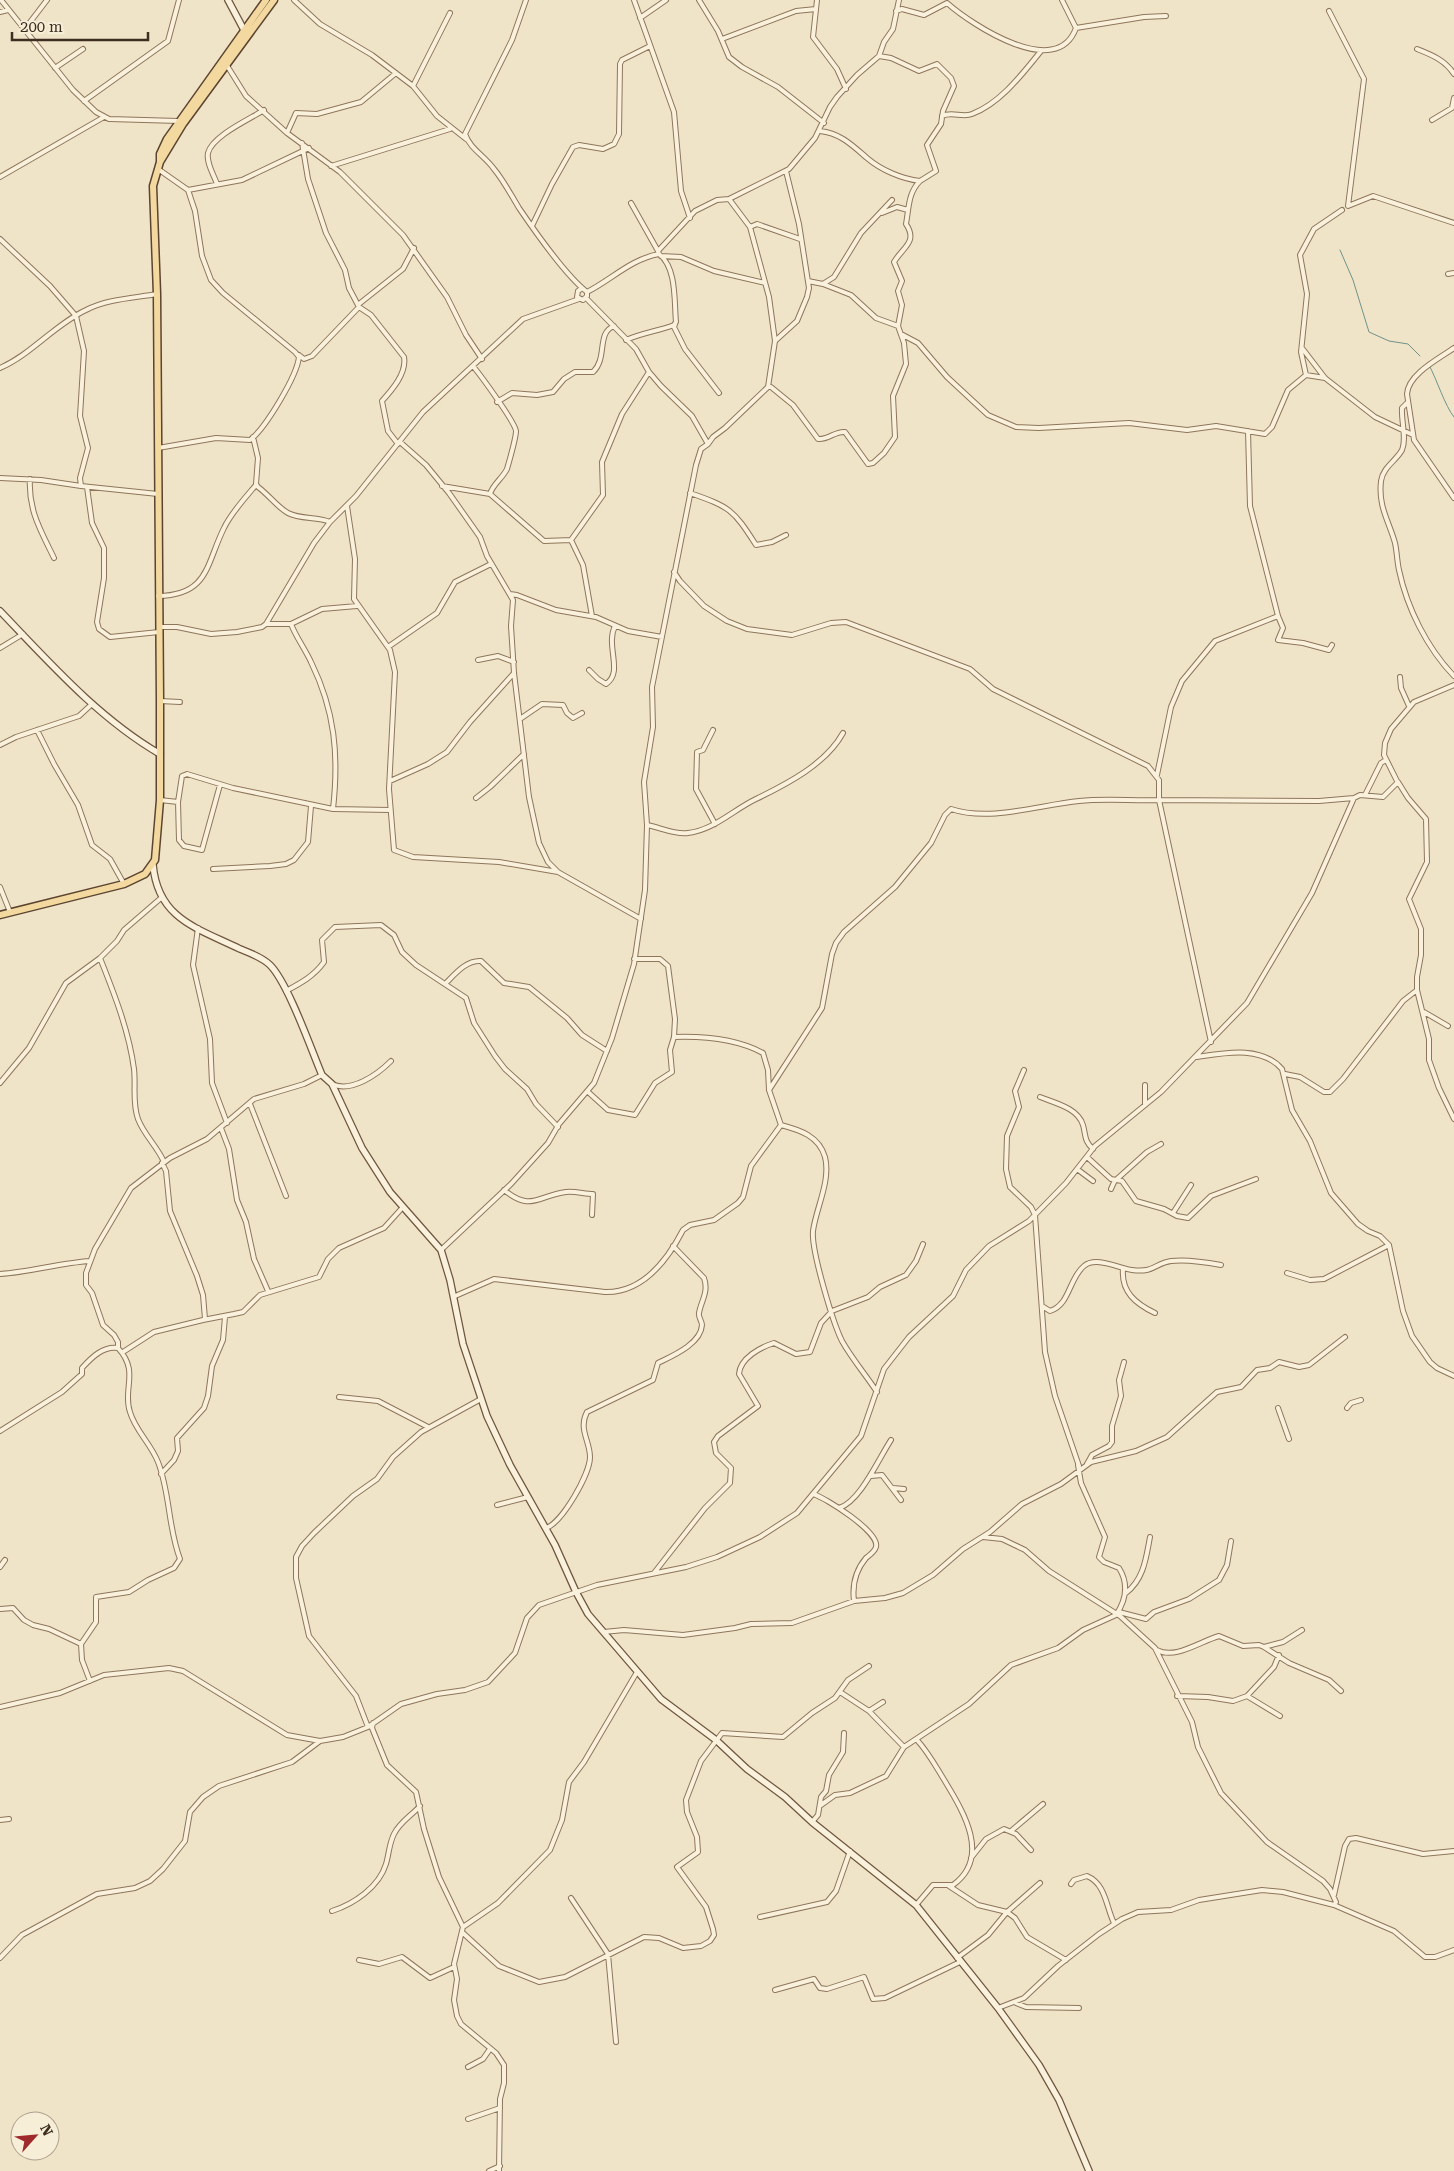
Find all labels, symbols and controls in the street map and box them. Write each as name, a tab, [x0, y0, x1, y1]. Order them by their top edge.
scale bar	[12, 10, 149, 42]
text: 200 m	[20, 18, 63, 36]
north arrow	[10, 2111, 60, 2161]
text: N	[37, 2122, 56, 2139]

